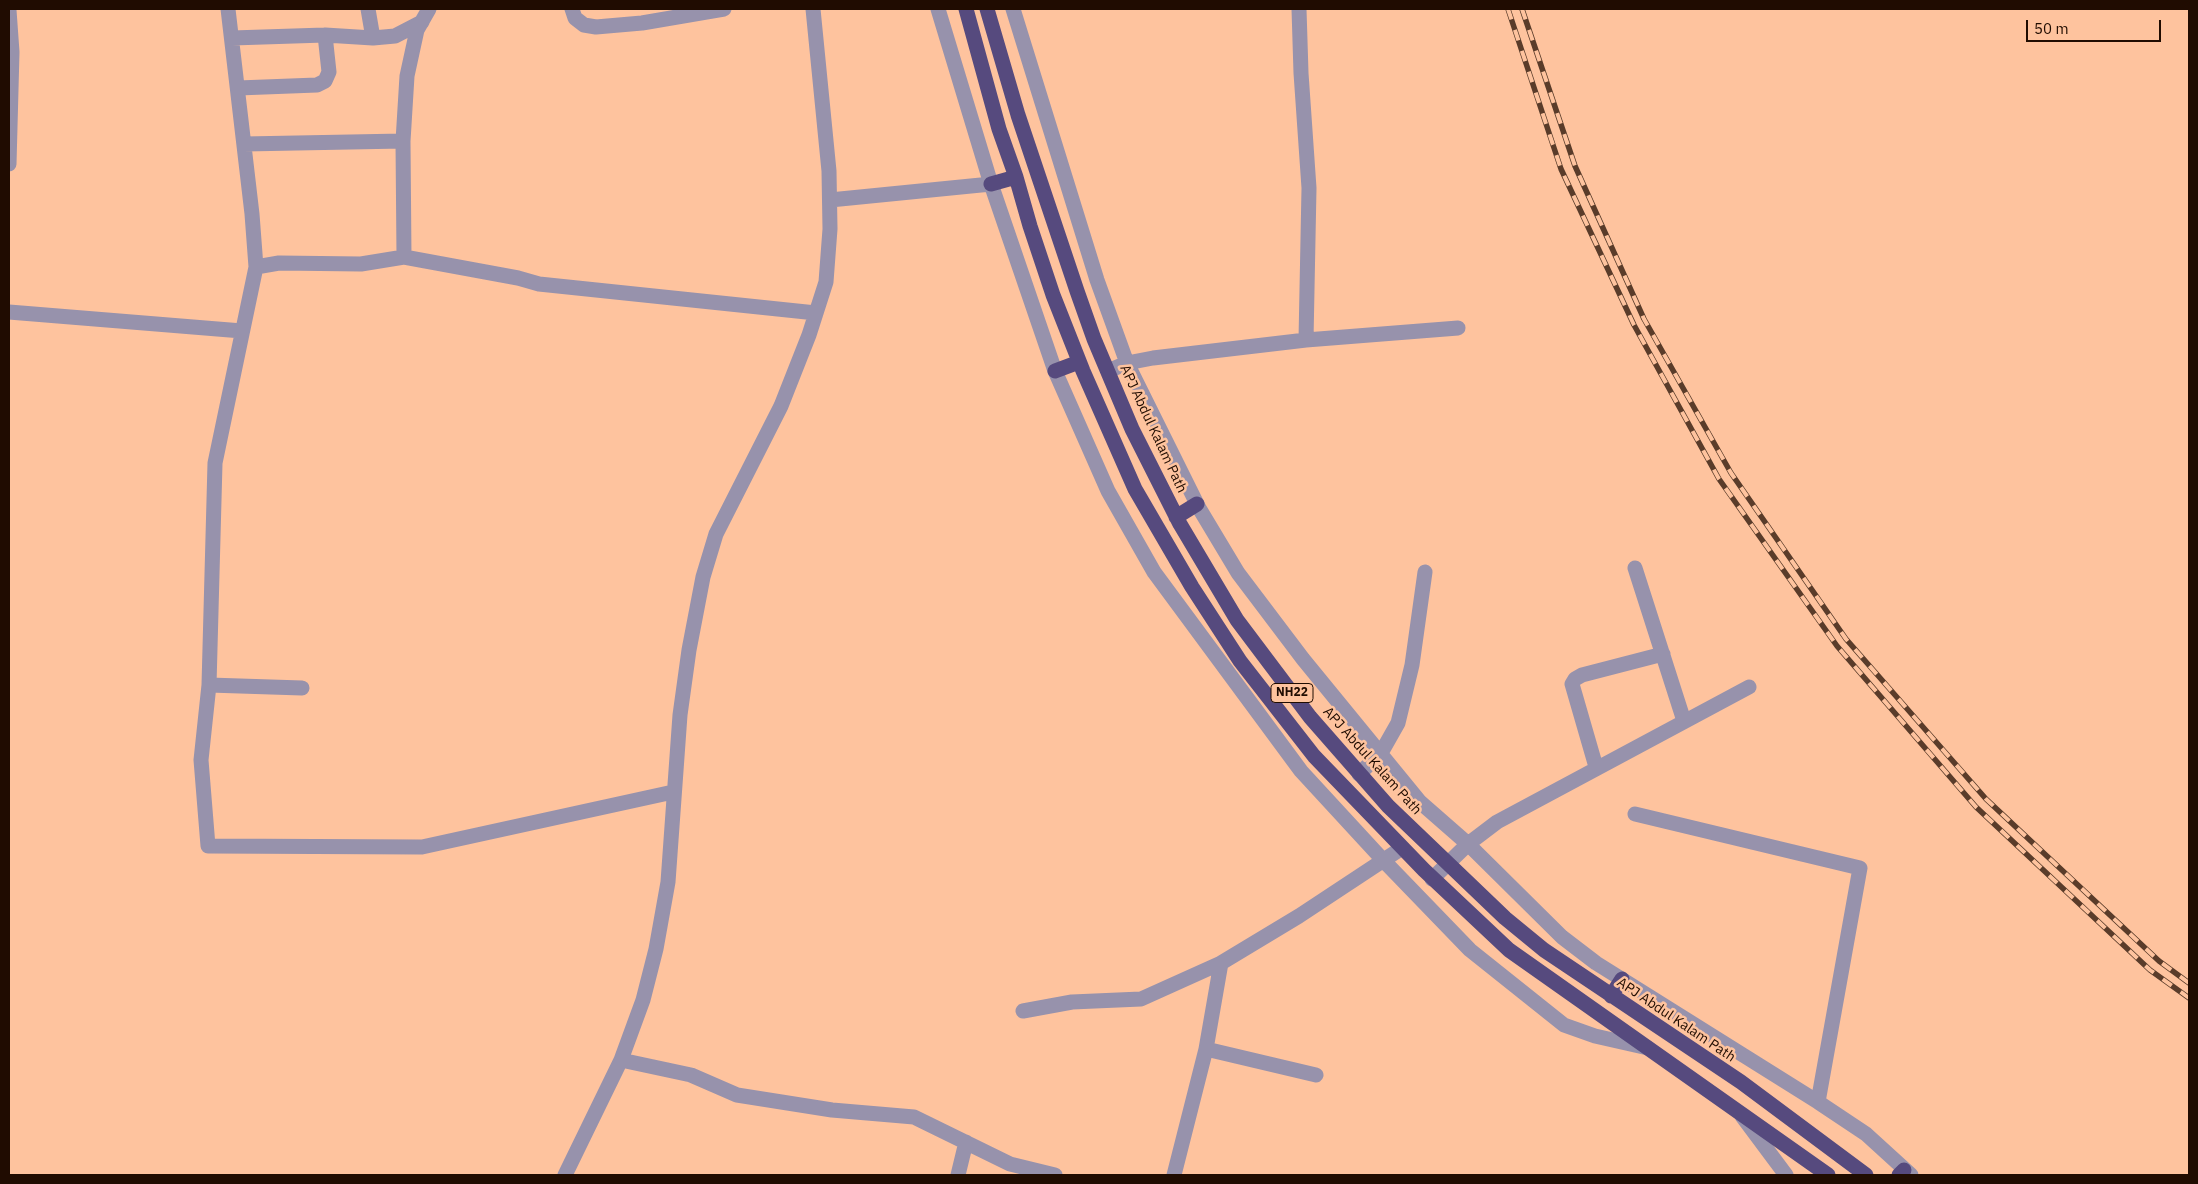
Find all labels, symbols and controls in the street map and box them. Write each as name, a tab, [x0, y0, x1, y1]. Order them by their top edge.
scale bar	[2028, 10, 2163, 42]
text: 50 m	[2034, 19, 2069, 38]
street label: APJ Abdul Kalam Path	[1116, 362, 1190, 496]
road number: NH22	[1271, 684, 1313, 702]
street label: APJ Abdul Kalam Path	[1319, 704, 1425, 818]
street label: APJ Abdul Kalam Path	[1614, 974, 1738, 1066]

